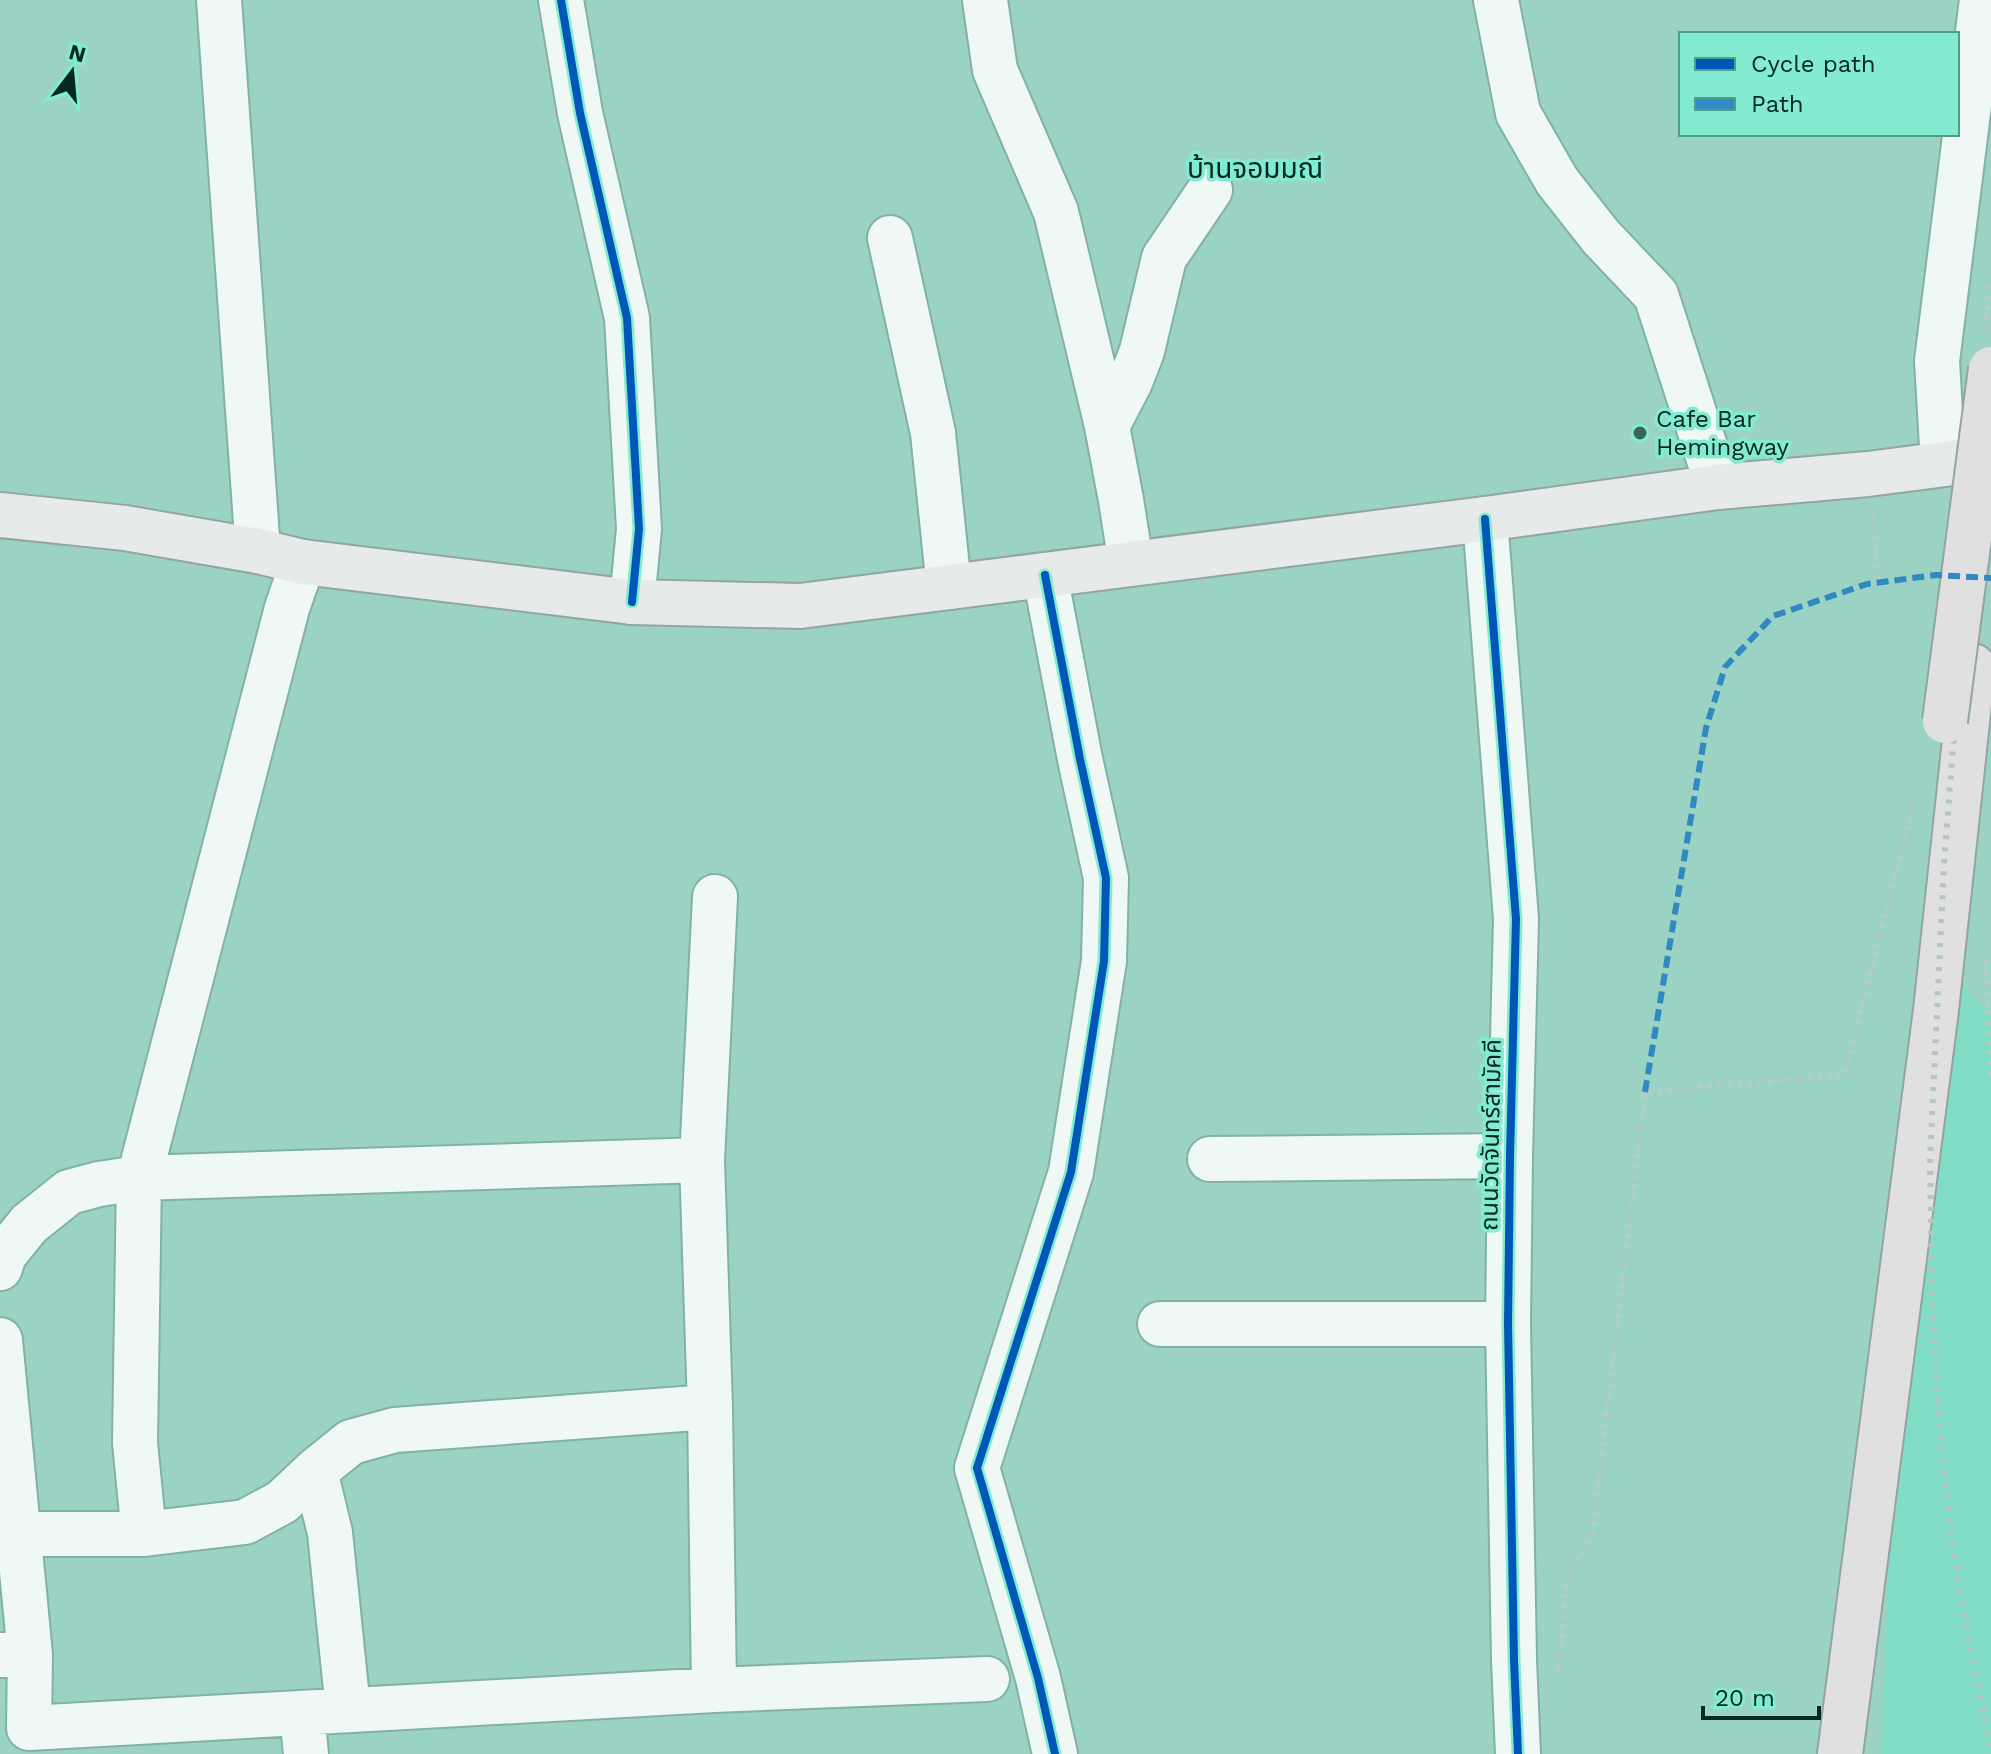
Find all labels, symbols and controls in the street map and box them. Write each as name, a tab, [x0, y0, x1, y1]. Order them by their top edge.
north arrow	[32, 32, 112, 112]
legend	[1679, 32, 1959, 136]
text: N	[66, 39, 89, 68]
text: Cycle path	[1751, 50, 1876, 78]
text: Path	[1751, 90, 1804, 118]
district label: บ้านจอมมณี	[1187, 152, 1323, 185]
place label: Cafe Bar Hemingway	[1656, 405, 1790, 461]
marker: Cafe Bar Hemingway	[1631, 424, 1649, 442]
street label: ถนนวัดจันทร์สามัคคี	[1475, 1039, 1507, 1231]
scale bar	[1703, 1670, 1819, 1720]
text: 20 m	[1715, 1684, 1775, 1712]

